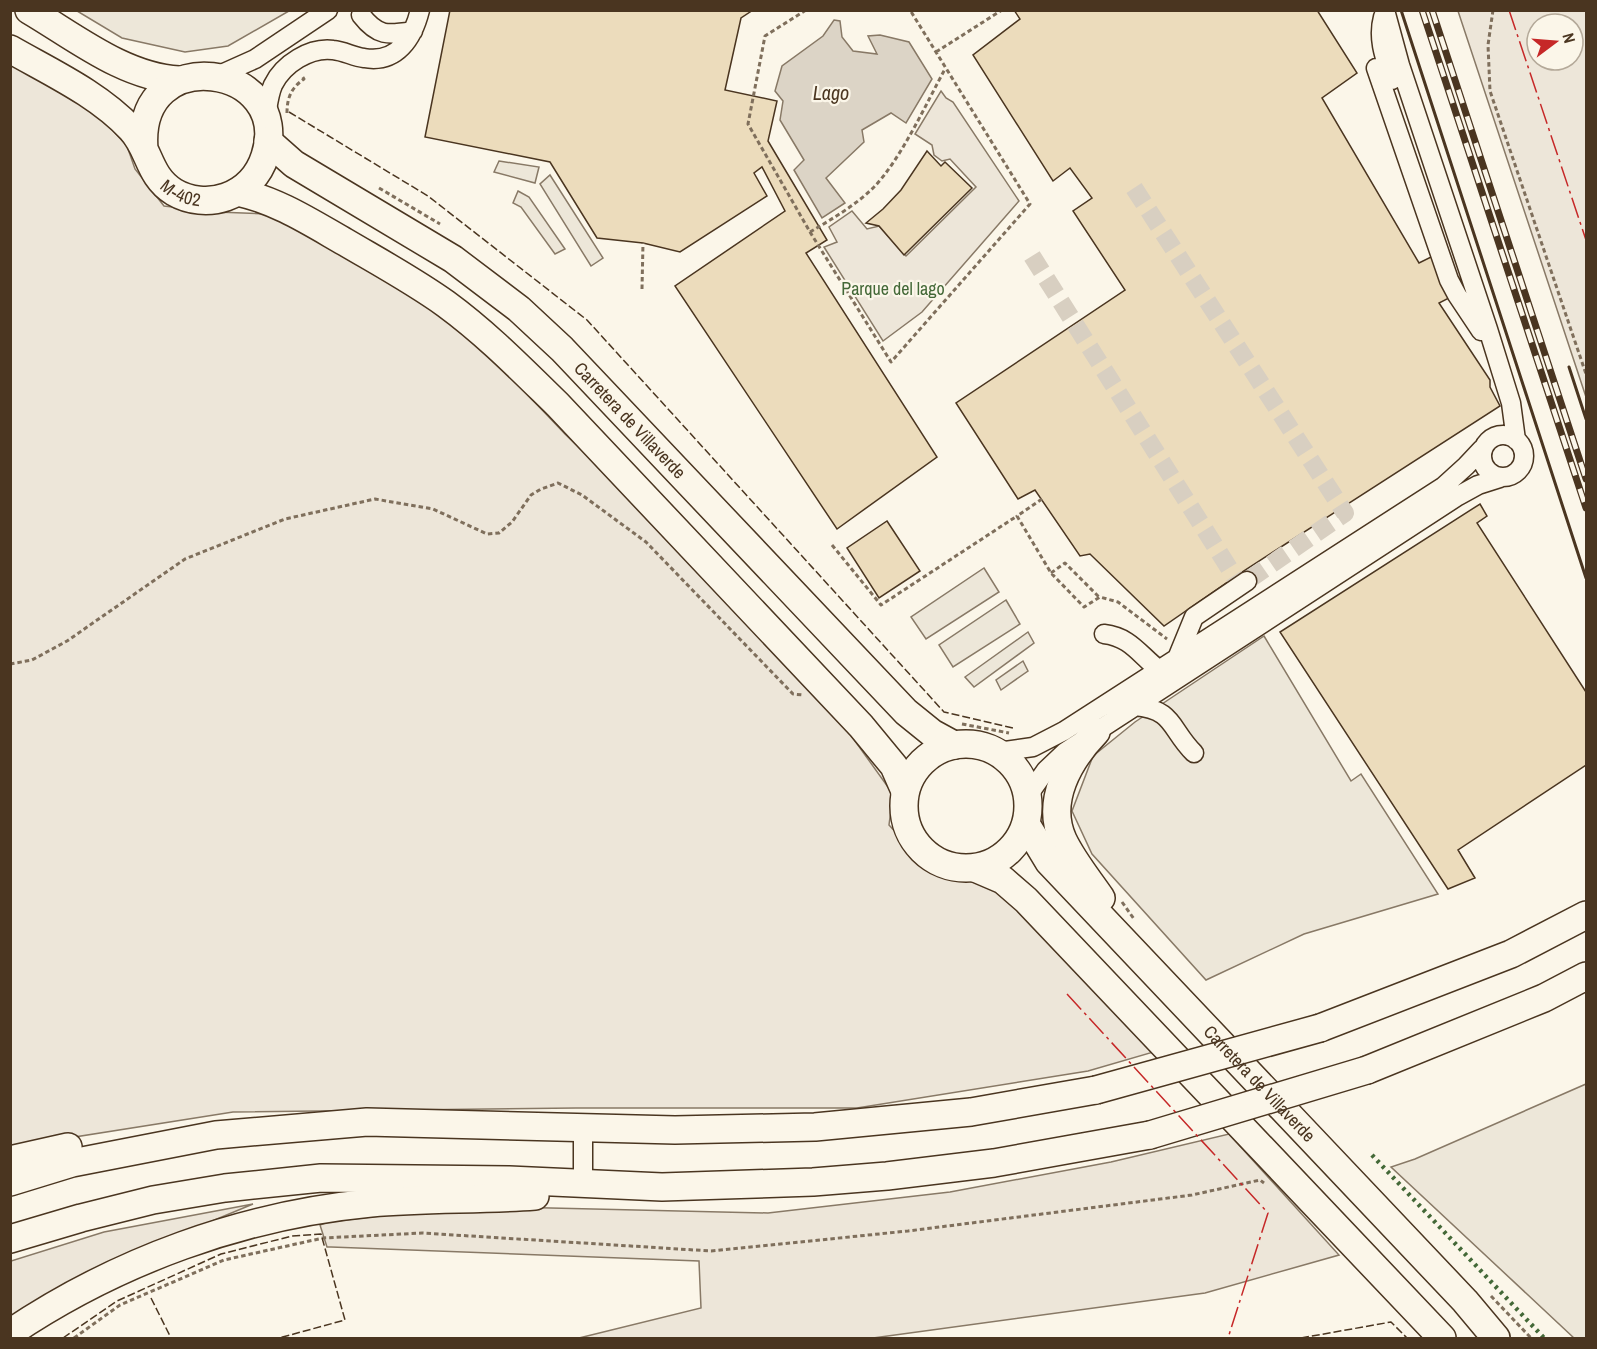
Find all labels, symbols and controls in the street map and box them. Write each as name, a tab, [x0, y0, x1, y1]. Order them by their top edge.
north arrow	[1525, 12, 1585, 72]
text: N	[1558, 30, 1581, 45]
water label: Lago	[813, 79, 849, 106]
street label: M-402	[155, 173, 202, 212]
park label: Parque del lago	[841, 276, 945, 301]
street label: Carretera de Villaverde	[569, 356, 692, 484]
street label: Carretera de Villaverde	[1198, 1020, 1321, 1147]

